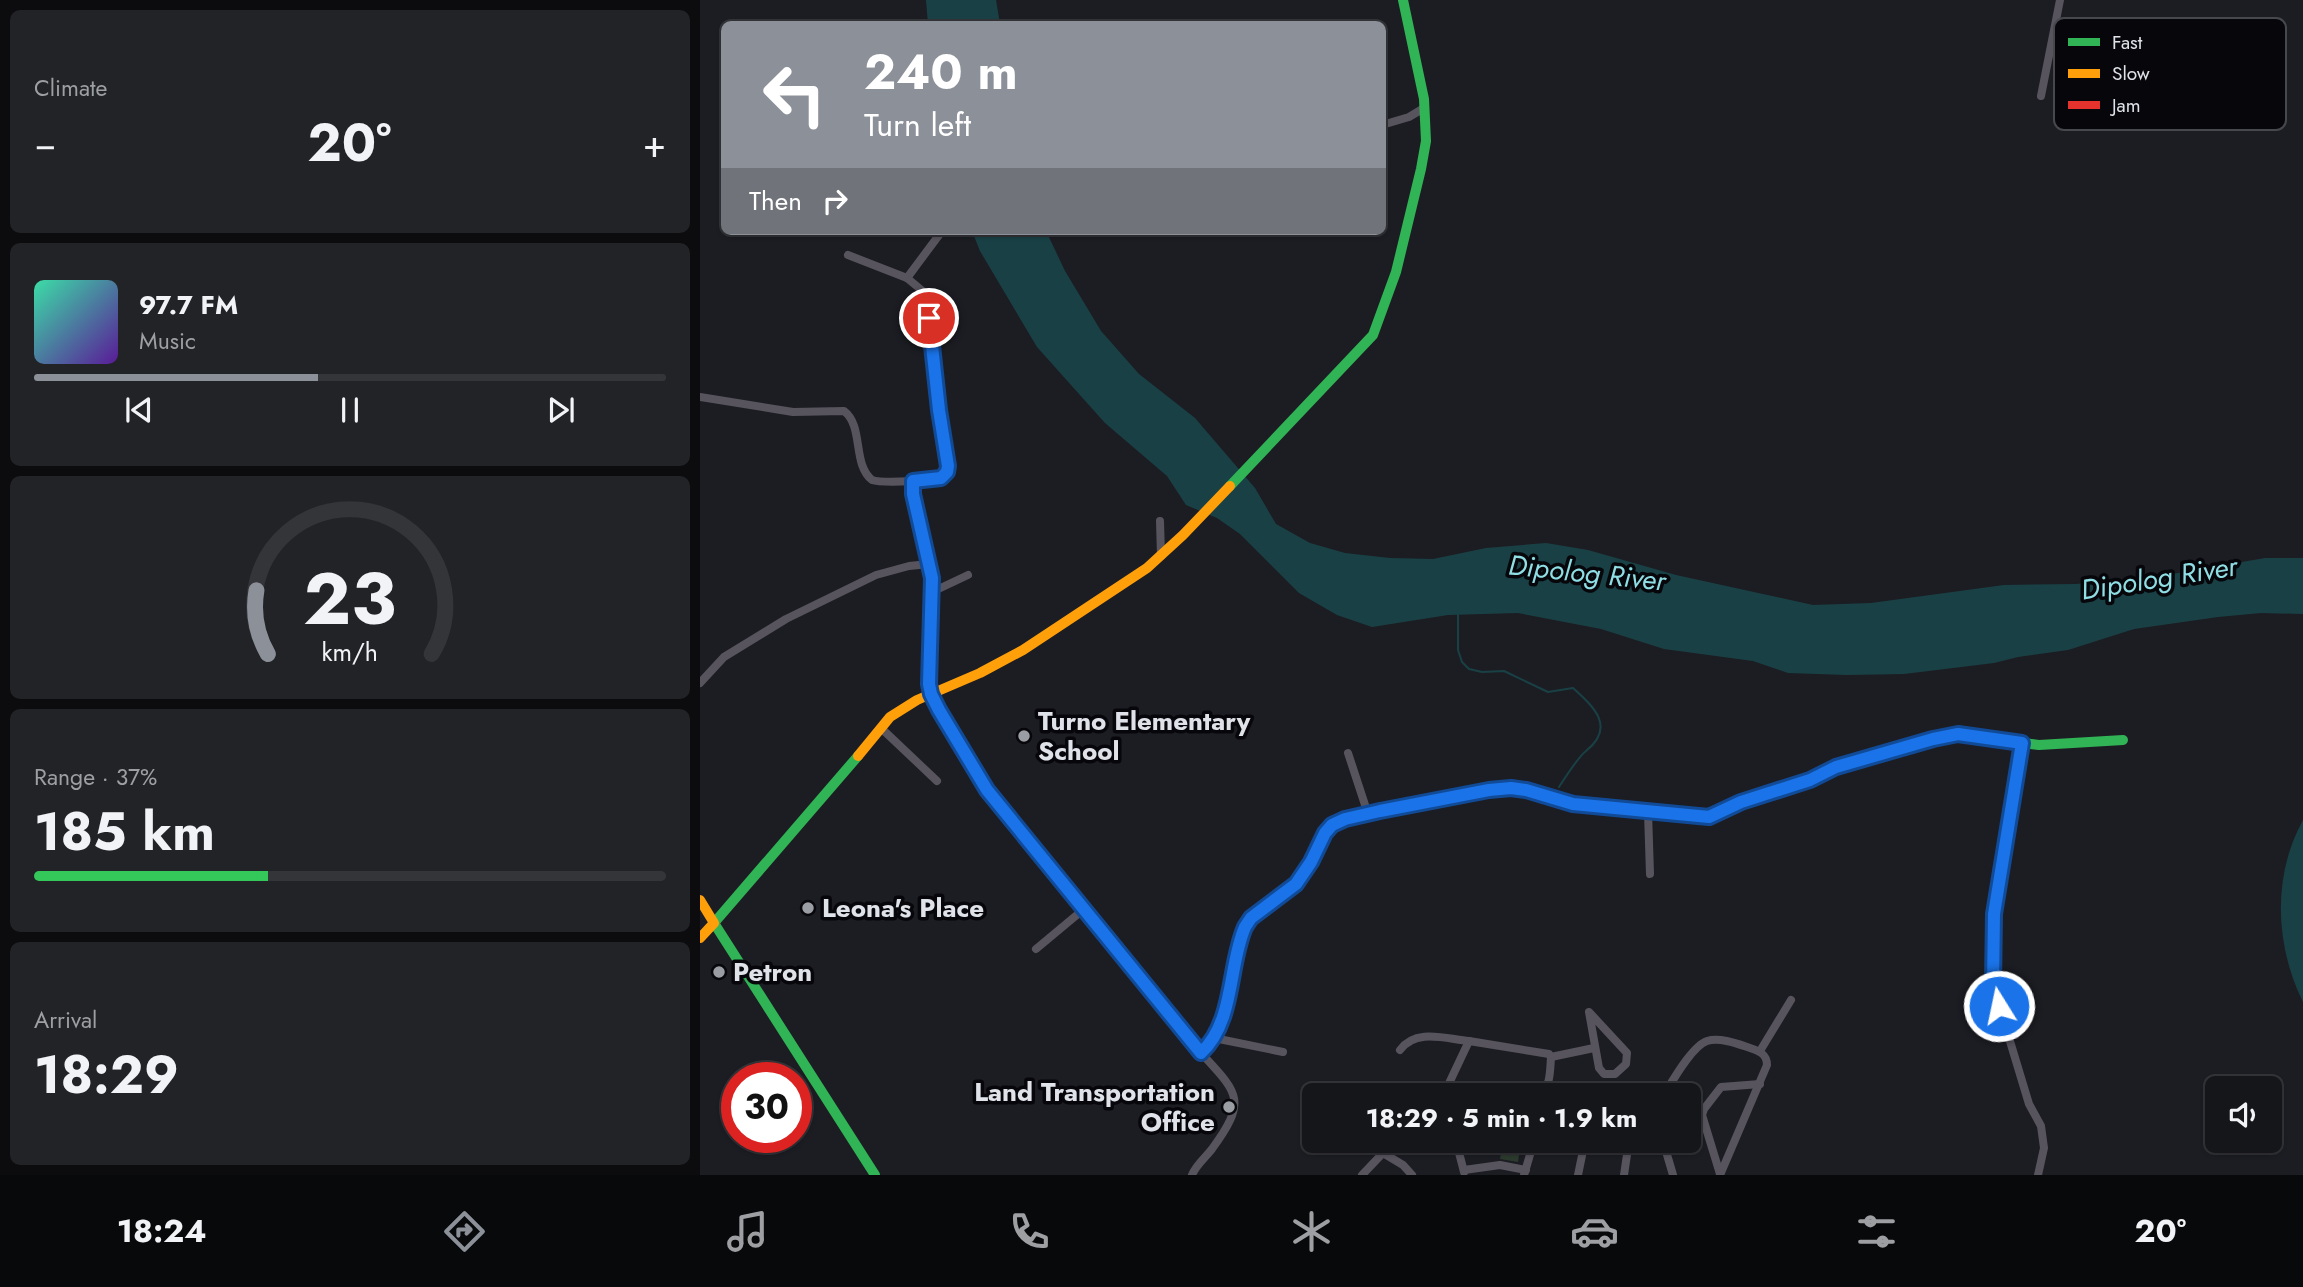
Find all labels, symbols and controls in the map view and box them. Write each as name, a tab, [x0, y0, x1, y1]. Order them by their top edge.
legend	[2054, 18, 2286, 130]
text: Fast	[2112, 29, 2143, 56]
text: 240 m	[864, 37, 1018, 107]
icon: left	[749, 49, 840, 140]
text: Slow	[2112, 60, 2150, 87]
text: Climate	[34, 71, 107, 105]
text: Jam	[2109, 92, 2141, 119]
text: Turn left	[864, 102, 971, 148]
text: 20°	[308, 105, 392, 181]
text: −	[34, 116, 56, 171]
text: +	[643, 116, 666, 171]
text: Then	[749, 182, 802, 220]
icon: right	[816, 182, 854, 220]
text: 97.7 FM	[139, 286, 238, 324]
pin	[899, 288, 959, 348]
icon: arrive	[910, 299, 948, 337]
text: Music	[139, 324, 196, 358]
icon: previous	[120, 391, 158, 429]
icon: pause	[331, 391, 369, 429]
icon: next	[542, 391, 580, 429]
water label: Dipolog River	[1506, 544, 1669, 602]
water label: Dipolog River	[2078, 545, 2242, 611]
text: 23	[304, 546, 396, 651]
text: km/h	[322, 633, 378, 669]
place label: Turno Elementary School	[1038, 702, 1251, 770]
marker: Turno Elementary School	[1016, 728, 1032, 744]
text: Range · 37%	[34, 760, 157, 794]
text: 185 km	[34, 794, 215, 870]
place label: Leona's Place	[822, 889, 984, 927]
marker: Leona's Place	[800, 900, 816, 916]
place label: Petron	[733, 953, 812, 991]
marker: Petron	[711, 964, 727, 980]
position arrow	[1962, 969, 2036, 1043]
text: Arrival	[34, 1003, 97, 1037]
text: 18:29	[34, 1037, 179, 1113]
speed limit sign: 30	[721, 1062, 812, 1153]
place label: Land Transportation Office	[974, 1073, 1215, 1141]
map controls	[2205, 1076, 2282, 1153]
button: sound	[2205, 1076, 2282, 1153]
marker: Land Transportation Office	[1221, 1099, 1237, 1115]
text: 18:29 · 5 min · 1.9 km	[1366, 1099, 1637, 1137]
icon: directions	[440, 1207, 489, 1256]
icon: music	[723, 1207, 772, 1256]
icon: phone	[1005, 1207, 1054, 1256]
icon: climate	[1287, 1207, 1336, 1256]
icon: car	[1570, 1207, 1619, 1256]
icon: filters	[1852, 1207, 1901, 1256]
text: 18:24	[117, 1208, 207, 1254]
text: 20°	[2135, 1208, 2186, 1254]

